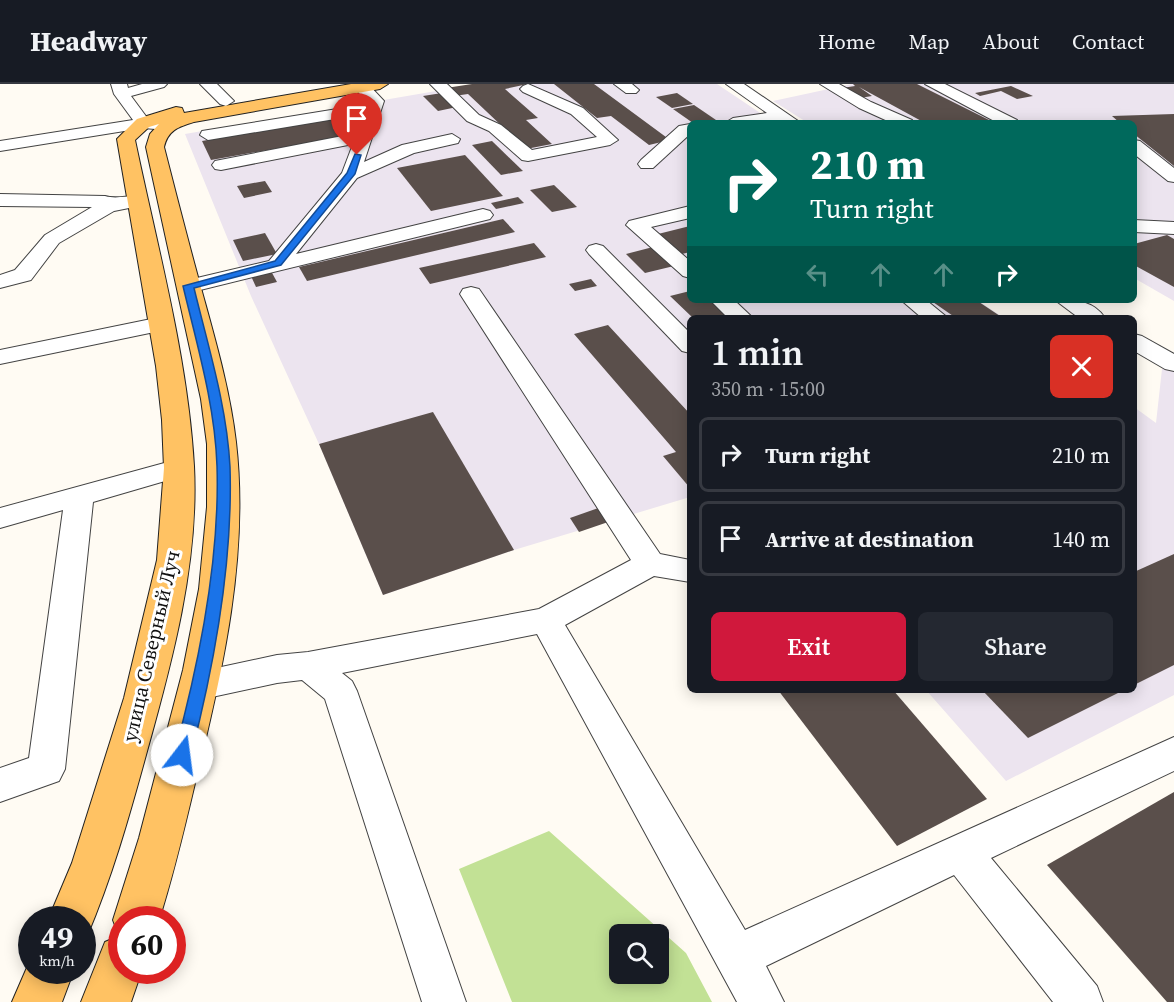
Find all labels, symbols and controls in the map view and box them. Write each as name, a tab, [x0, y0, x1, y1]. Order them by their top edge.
text: Headway	[30, 22, 147, 60]
text: Home	[818, 27, 876, 56]
text: Map	[909, 27, 950, 56]
text: About	[983, 27, 1039, 56]
text: Contact	[1072, 27, 1144, 56]
pin	[331, 93, 382, 155]
icon: arrive	[340, 102, 373, 135]
text: 210 m	[810, 135, 925, 193]
icon: right	[711, 144, 789, 222]
text: Turn right	[810, 190, 934, 227]
icon: left	[801, 258, 834, 291]
icon: ahead	[864, 258, 897, 291]
icon: ahead	[927, 258, 960, 291]
icon: right	[990, 258, 1023, 291]
text: 1 min	[711, 328, 803, 377]
button: close	[1050, 335, 1113, 398]
text: 350 m · 15:00	[711, 375, 825, 403]
icon: right	[714, 438, 747, 471]
text: Turn right	[765, 440, 870, 470]
text: 210 m	[1052, 440, 1110, 470]
icon: arrive	[714, 522, 747, 555]
text: Arrive at destination	[765, 524, 974, 554]
text: 140 m	[1052, 524, 1110, 554]
street label: улица Северный Луч	[115, 547, 187, 745]
button: Exit	[711, 612, 906, 681]
button: Share	[918, 612, 1113, 681]
position arrow	[150, 723, 214, 787]
speed limit sign: 60	[108, 906, 186, 984]
text: 49	[41, 917, 73, 958]
map controls	[609, 924, 669, 984]
button: search	[609, 924, 669, 984]
text: km/h	[39, 950, 75, 971]

